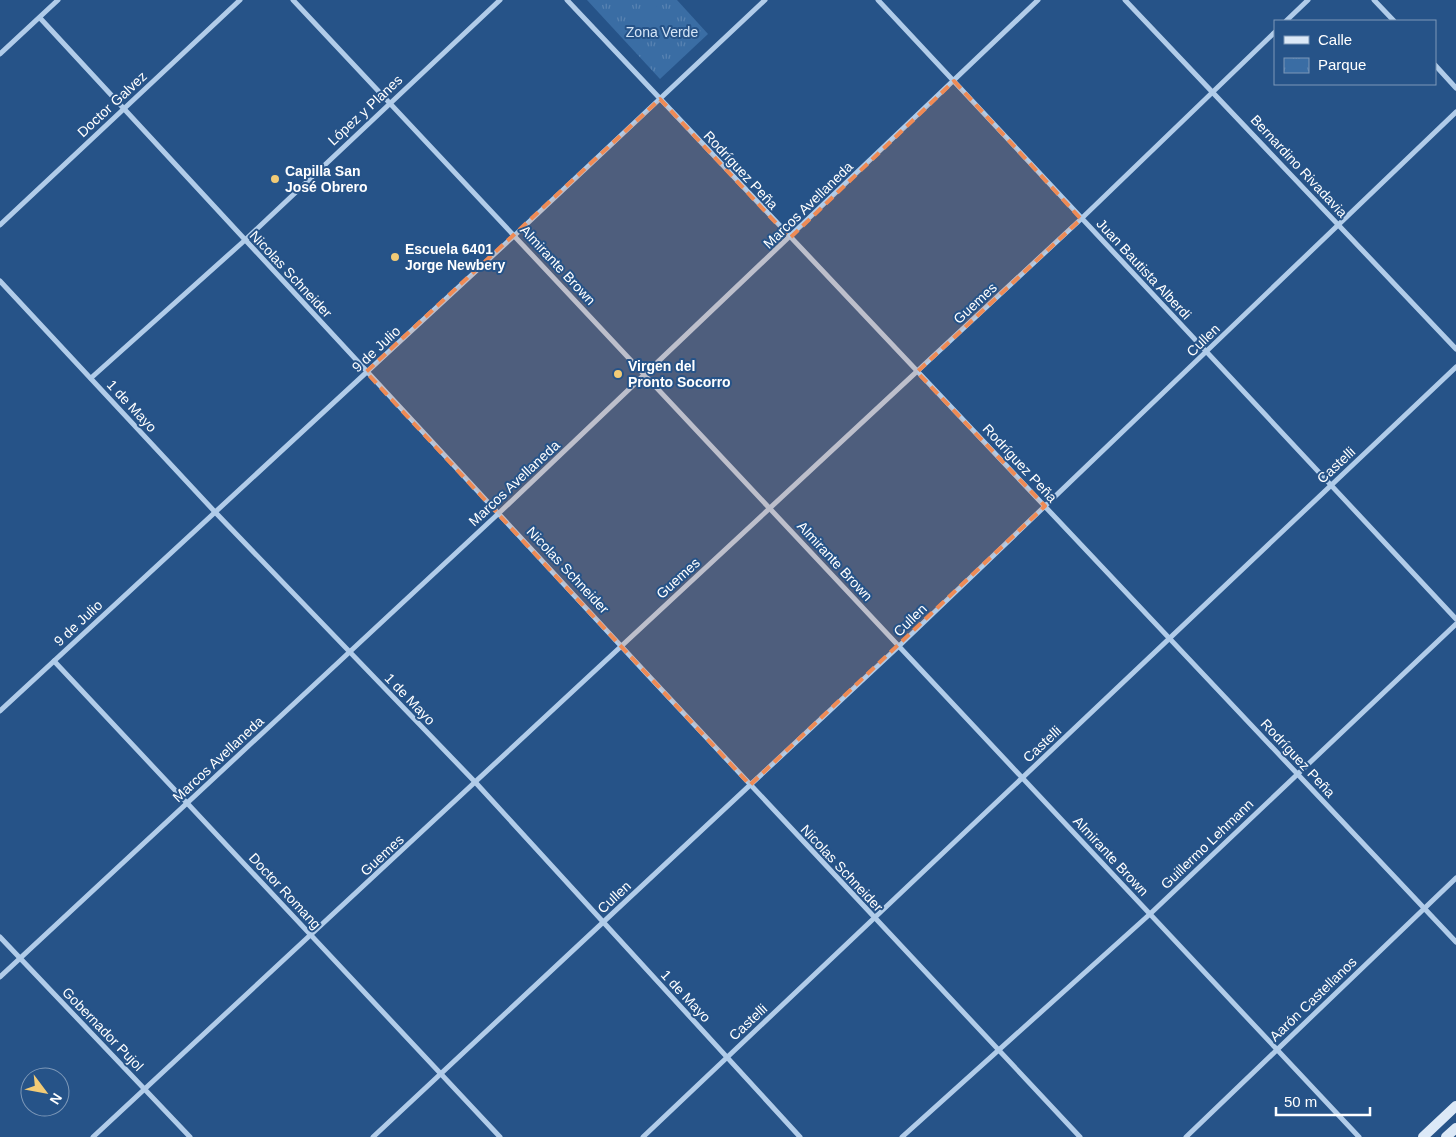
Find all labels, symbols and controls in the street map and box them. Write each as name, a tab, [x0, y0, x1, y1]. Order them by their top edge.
legend	[1274, 20, 1436, 85]
park label: Zona Verde	[626, 24, 698, 40]
text: Calle	[1318, 31, 1352, 48]
text: Parque	[1318, 56, 1366, 73]
street label: Doctor Galvez	[74, 68, 150, 140]
street label: López y Planes	[325, 72, 405, 148]
street label: Bernardino Rivadavia	[1248, 112, 1351, 221]
street label: Rodríguez Peña	[701, 128, 781, 213]
street label: Marcos Avellaneda	[760, 158, 856, 252]
place label: Capilla San José Obrero	[285, 163, 367, 195]
marker: Capilla San José Obrero	[269, 173, 281, 185]
street label: Juan Bautista Alberdi	[1093, 215, 1195, 323]
street label: Almirante Brown	[517, 222, 599, 308]
street label: Nicolas Schneider	[247, 227, 336, 321]
place label: Escuela 6401 Jorge Newbery	[405, 241, 506, 273]
marker: Escuela 6401 Jorge Newbery	[389, 251, 401, 263]
street label: Guemes	[950, 279, 1000, 327]
street label: Cullen	[1183, 320, 1223, 360]
street label: 9 de Julio	[349, 323, 404, 375]
place label: Virgen del Pronto Socorro	[628, 358, 731, 390]
marker: Virgen del Pronto Socorro	[612, 368, 624, 380]
street label: 1 de Mayo	[104, 377, 160, 436]
street label: Rodríguez Peña	[980, 421, 1060, 506]
street label: Marcos Avellaneda	[465, 437, 563, 529]
street label: Castelli	[1314, 443, 1358, 487]
street label: Almirante Brown	[794, 518, 876, 604]
street label: Nicolas Schneider	[524, 523, 613, 617]
street label: Guemes	[653, 554, 703, 602]
street label: 9 de Julio	[51, 597, 106, 649]
street label: Cullen	[890, 600, 930, 640]
street label: 1 de Mayo	[382, 670, 439, 728]
street label: Marcos Avellaneda	[169, 713, 267, 805]
street label: Rodríguez Peña	[1258, 716, 1338, 801]
street label: Castelli	[1020, 722, 1064, 766]
street label: Guillermo Lehmann	[1158, 796, 1256, 892]
street label: Almirante Brown	[1070, 813, 1152, 899]
street label: Nicolas Schneider	[798, 821, 887, 915]
street label: Guemes	[357, 831, 407, 879]
street label: Doctor Romang	[246, 850, 324, 932]
street label: Cullen	[594, 878, 634, 916]
street label: Aarón Castellanos	[1266, 954, 1360, 1044]
street label: 1 de Mayo	[658, 967, 714, 1026]
street label: Gobernador Pujol	[59, 984, 147, 1074]
street label: Castelli	[726, 1000, 770, 1044]
north arrow	[20, 1067, 70, 1117]
scale bar	[1276, 1084, 1370, 1116]
text: N	[47, 1090, 65, 1107]
text: 50 m	[1284, 1093, 1317, 1110]

